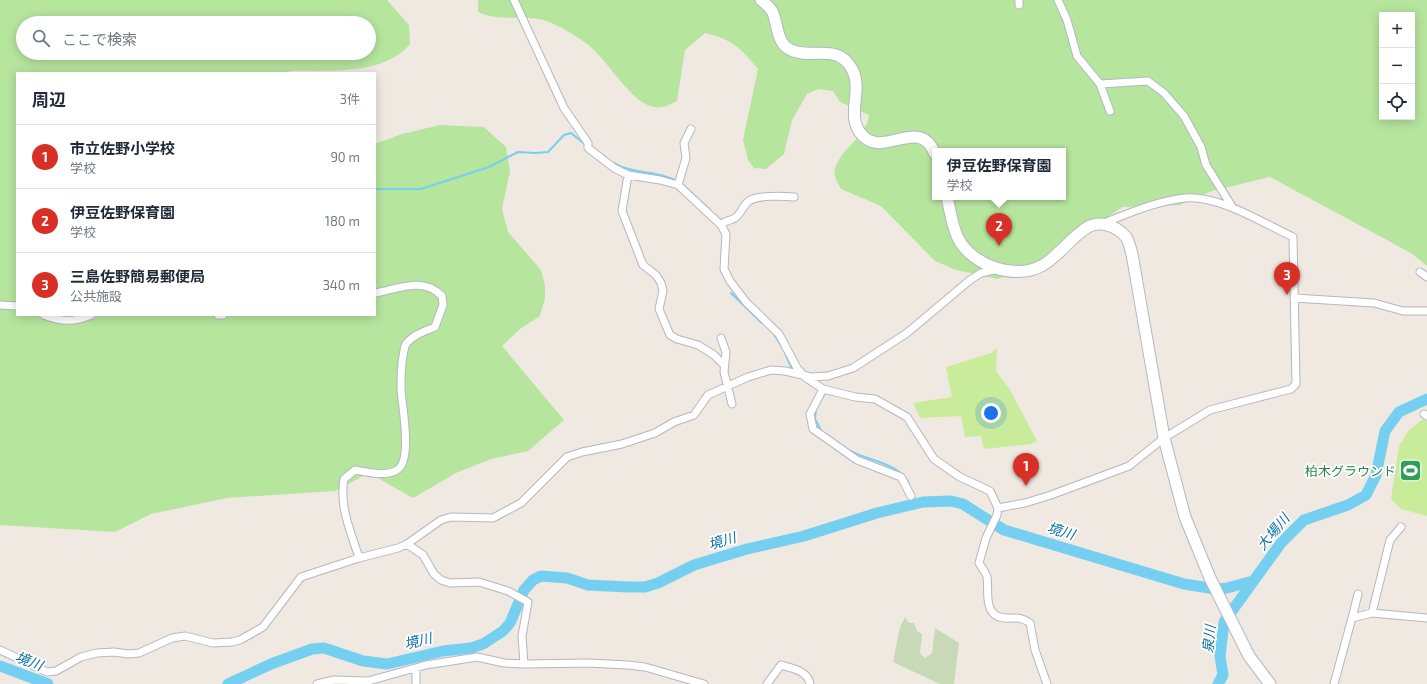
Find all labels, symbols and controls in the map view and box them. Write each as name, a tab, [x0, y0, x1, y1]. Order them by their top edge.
map controls	[1379, 12, 1415, 120]
button: +	[1379, 12, 1415, 48]
search box	[16, 16, 376, 60]
icon: search	[30, 27, 52, 49]
text: ここで検索	[62, 30, 137, 48]
button: −	[1379, 48, 1415, 84]
button: locate	[1379, 84, 1415, 120]
text: 周辺	[32, 89, 66, 109]
text: 3件	[340, 91, 360, 107]
text: 市立佐野小学校	[70, 139, 175, 157]
popup	[932, 148, 1066, 200]
text: 1	[42, 149, 48, 165]
text: 90 m	[330, 149, 360, 165]
text: 伊豆佐野保育園	[946, 156, 1052, 174]
text: 学校	[70, 160, 96, 176]
text: 学校	[946, 177, 973, 193]
text: 伊豆佐野保育園	[70, 203, 175, 221]
text: 2	[41, 213, 49, 229]
text: 180 m	[325, 213, 360, 229]
pin: 2	[986, 213, 1012, 246]
text: 学校	[70, 224, 96, 240]
pin: 3	[1274, 262, 1300, 295]
text: 三島佐野簡易郵便局	[70, 267, 205, 285]
text: 3	[41, 277, 49, 293]
text: 340 m	[323, 277, 360, 293]
text: 公共施設	[70, 288, 122, 304]
your location	[981, 403, 1001, 423]
pin: 1	[1013, 453, 1039, 486]
sports icon: 柏木グラウンド	[1398, 458, 1424, 484]
place label: 柏木グラウンド	[1305, 463, 1396, 479]
water label: 大場川	[1253, 509, 1294, 553]
water label: 境川	[1045, 518, 1079, 543]
water label: 境川	[706, 528, 740, 553]
water label: 泉川	[1199, 622, 1219, 654]
water label: 境川	[402, 629, 435, 652]
water label: 境川	[13, 648, 47, 674]

